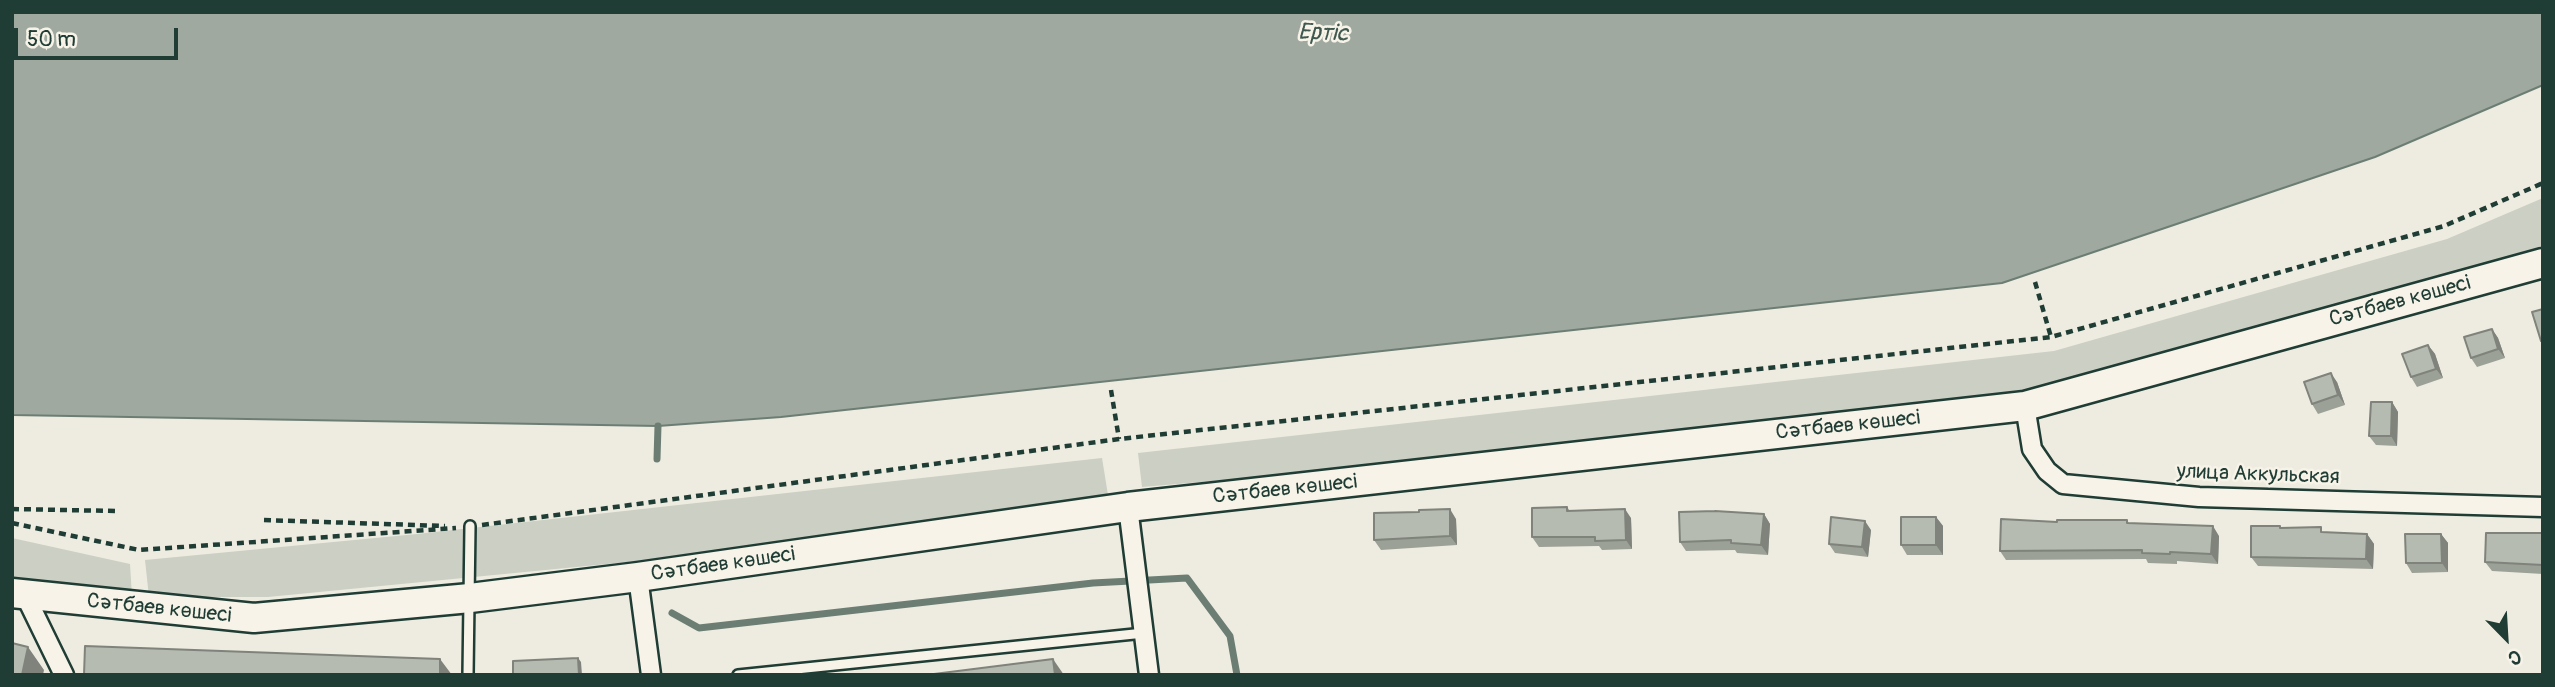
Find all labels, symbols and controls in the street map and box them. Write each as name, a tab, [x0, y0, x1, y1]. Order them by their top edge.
scale bar	[18, 14, 182, 58]
water label: Ертіс	[1297, 19, 1349, 49]
text: 50 m	[27, 26, 76, 53]
street label: Сәтбаев көшесі	[2327, 271, 2473, 333]
street label: Сәтбаев көшесі	[1774, 406, 1922, 446]
street label: улица Аккульская	[2176, 460, 2340, 490]
street label: Сәтбаев көшесі	[1211, 470, 1359, 510]
street label: Сәтбаев көшесі	[649, 542, 797, 588]
street label: Сәтбаев көшесі	[85, 589, 233, 629]
north arrow	[2471, 603, 2541, 673]
text: С	[2504, 644, 2525, 671]

